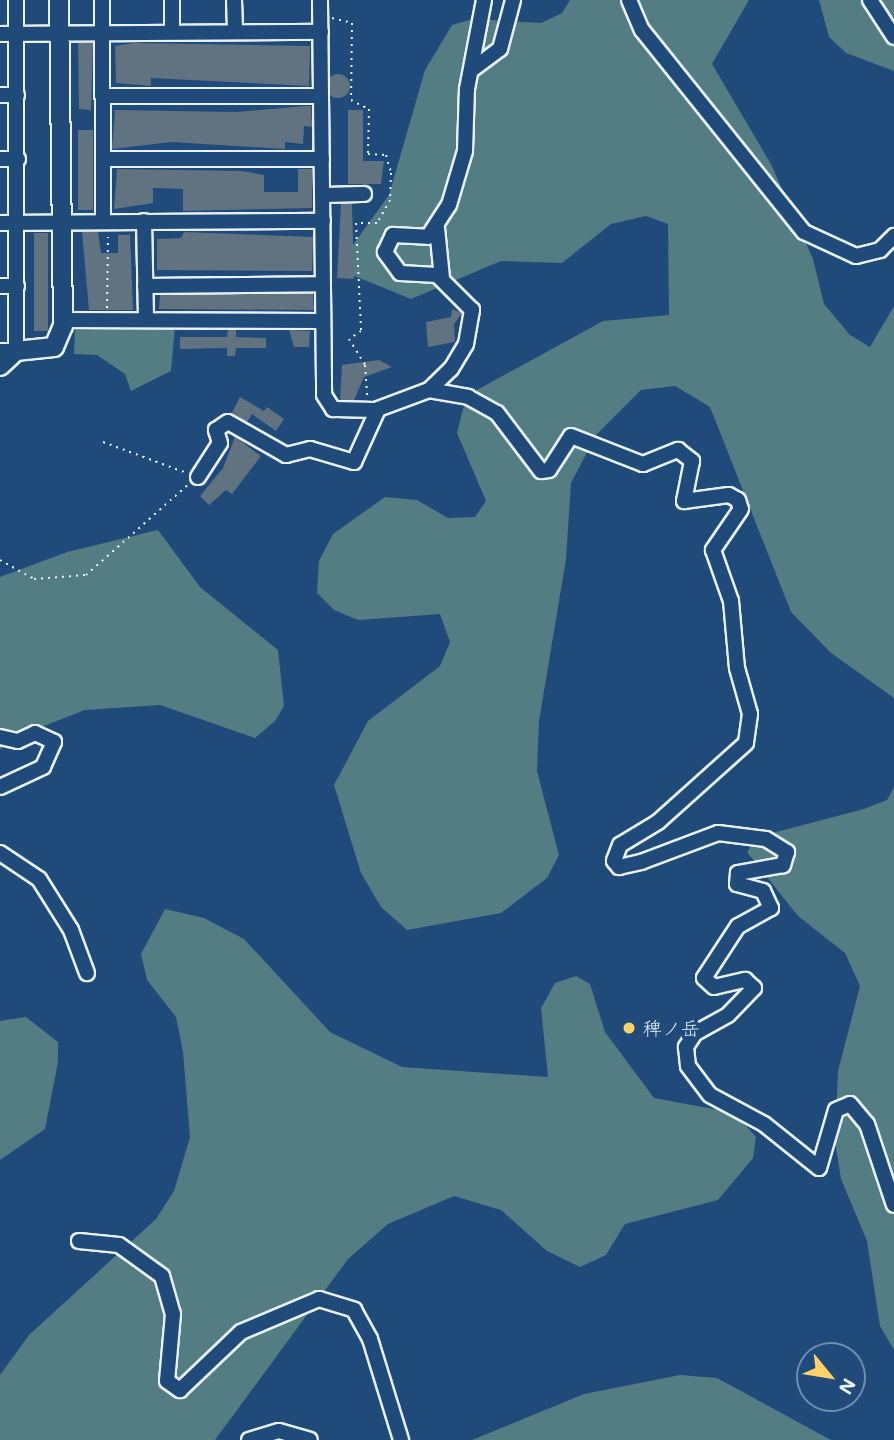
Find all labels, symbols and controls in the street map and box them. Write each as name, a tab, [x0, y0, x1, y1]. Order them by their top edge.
place label: 稗ノ岳	[643, 1017, 700, 1039]
marker: 稗ノ岳	[621, 1020, 637, 1036]
north arrow	[796, 1342, 866, 1412]
text: N	[833, 1374, 862, 1399]

